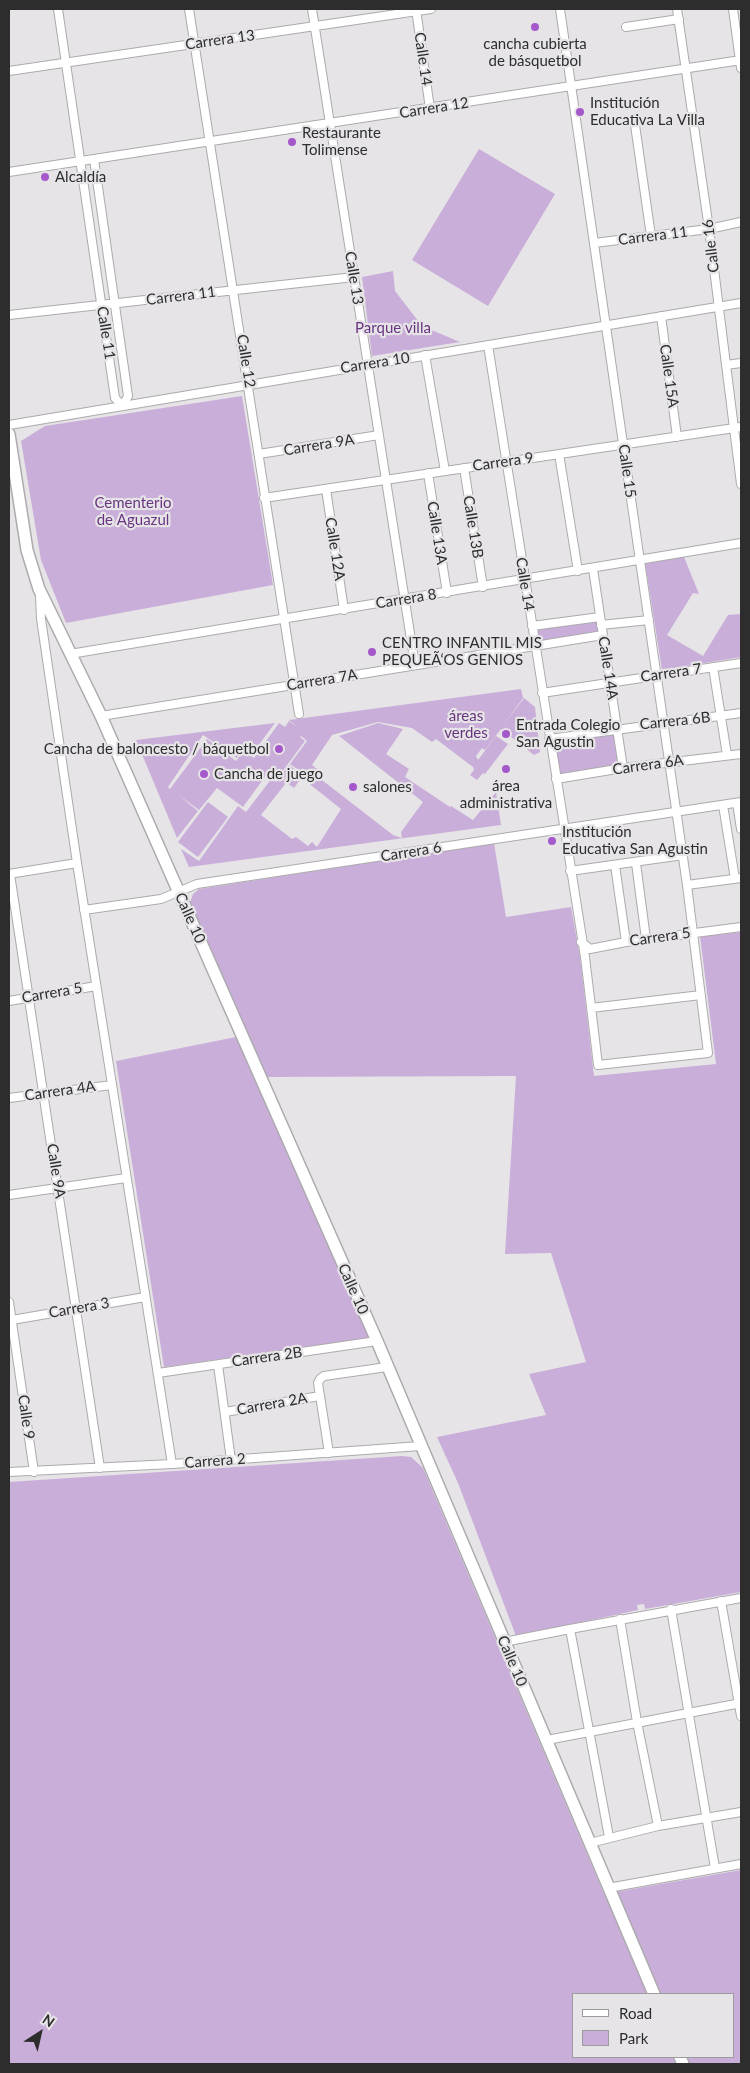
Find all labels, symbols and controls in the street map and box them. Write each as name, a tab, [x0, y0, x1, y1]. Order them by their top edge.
marker: cancha cubierta de básquetbol	[529, 21, 541, 33]
street label: Carrera 13	[184, 26, 256, 54]
street label: Calle 14	[410, 31, 436, 87]
place label: cancha cubierta de básquetbol	[483, 35, 587, 70]
street label: Carrera 12	[398, 94, 470, 122]
place label: Institución Educativa La Villa	[590, 94, 705, 129]
marker: Institución Educativa La Villa	[574, 106, 586, 118]
place label: Restaurante Tolimense	[302, 124, 381, 159]
marker: Restaurante Tolimense	[286, 136, 298, 148]
place label: Alcaldía	[55, 168, 106, 186]
marker: Alcaldía	[39, 171, 51, 183]
street label: Calle 16	[699, 218, 723, 274]
street label: Carrera 11	[617, 223, 689, 249]
street label: Calle 13	[341, 250, 367, 306]
street label: Carrera 11	[145, 283, 217, 309]
street label: Calle 11	[93, 305, 119, 361]
park label: Parque villa	[355, 319, 431, 337]
street label: Calle 12	[233, 333, 259, 389]
street label: Calle 15A	[656, 343, 682, 409]
street label: Carrera 10	[339, 349, 411, 377]
street label: Carrera 9A	[282, 431, 356, 459]
street label: Calle 15	[614, 443, 640, 499]
street label: Carrera 9	[471, 449, 535, 475]
park label: Cementerio de Aguazul	[94, 494, 172, 529]
street label: Calle 13B	[459, 494, 487, 560]
street label: Calle 13A	[423, 500, 451, 566]
street label: Calle 12A	[321, 516, 349, 582]
street label: Calle 14	[512, 556, 538, 612]
street label: Carrera 8	[374, 585, 438, 613]
place label: CENTRO INFANTIL MIS PEQUEÃ‘OS GENIOS	[382, 634, 542, 669]
street label: Calle 14A	[594, 635, 622, 701]
marker: CENTRO INFANTIL MIS PEQUEÃ‘OS GENIOS	[366, 646, 378, 658]
street label: Carrera 7	[639, 660, 703, 686]
street label: Carrera 7A	[285, 666, 359, 694]
park label: áreas verdes	[444, 707, 488, 742]
street label: Carrera 6B	[639, 708, 711, 734]
place label: Entrada Colegio San Agustin	[516, 716, 620, 751]
marker: Entrada Colegio San Agustin	[500, 728, 512, 740]
place label: Cancha de baloncesto / báquetbol	[44, 740, 269, 758]
marker: Cancha de baloncesto / báquetbol	[273, 743, 285, 755]
street label: Carrera 6A	[611, 751, 685, 779]
marker: área administrativa	[500, 763, 512, 775]
place label: Cancha de juego	[214, 765, 323, 783]
marker: Cancha de juego	[198, 768, 210, 780]
place label: área administrativa	[460, 777, 552, 812]
place label: salones	[363, 778, 412, 796]
marker: salones	[347, 781, 359, 793]
place label: Institución Educativa San Agustin	[562, 823, 708, 858]
marker: Institución Educativa San Agustin	[546, 835, 558, 847]
street label: Carrera 6	[379, 838, 443, 866]
street label: Calle 10	[171, 890, 209, 946]
street label: Carrera 5	[628, 924, 692, 950]
street label: Carrera 5	[20, 979, 84, 1007]
street label: Carrera 4A	[23, 1077, 97, 1105]
street label: Calle 9A	[43, 1142, 69, 1200]
street label: Calle 10	[334, 1261, 372, 1317]
street label: Carrera 3	[47, 1294, 111, 1322]
street label: Carrera 2B	[231, 1343, 303, 1371]
street label: Carrera 2A	[235, 1389, 309, 1419]
street label: Calle 9	[14, 1393, 38, 1441]
street label: Carrera 2	[184, 1450, 246, 1472]
street label: Calle 10	[493, 1633, 531, 1689]
legend	[572, 1993, 735, 2058]
text: Road	[619, 2004, 652, 2022]
north arrow	[15, 2008, 65, 2058]
text: N	[40, 2010, 58, 2030]
text: Park	[619, 2029, 648, 2047]

